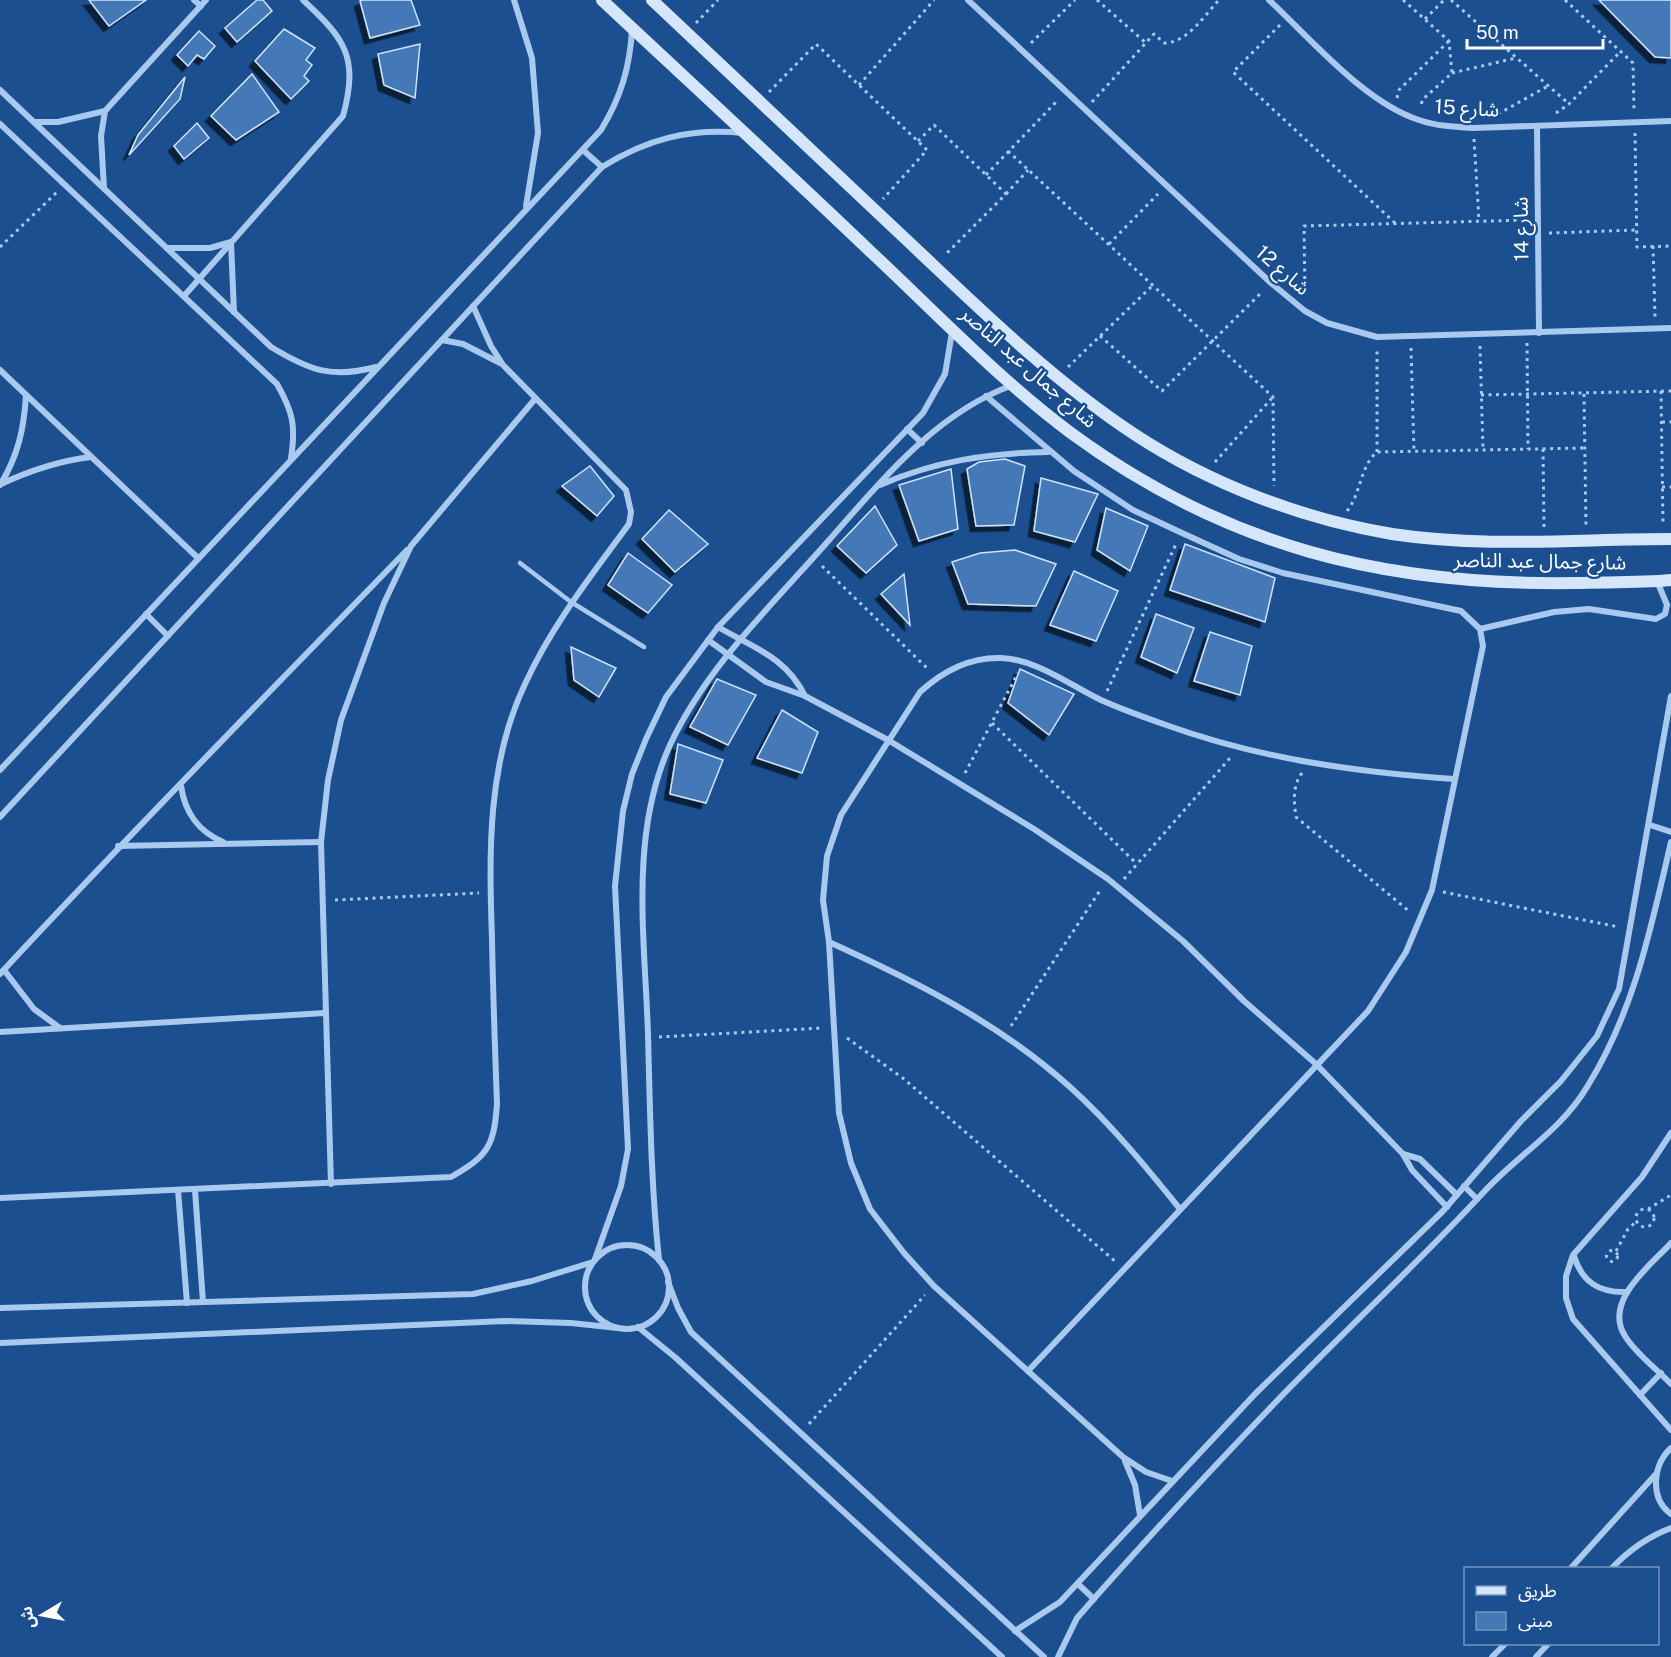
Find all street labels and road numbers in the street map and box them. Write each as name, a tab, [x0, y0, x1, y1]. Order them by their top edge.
street label: شارع 15	[1434, 94, 1500, 125]
street label: شارع 14	[1508, 196, 1537, 261]
street label: شارع 12	[1249, 240, 1315, 302]
street label: شارع جمال عبد الناصر	[953, 301, 1102, 435]
street label: شارع جمال عبد الناصر	[1452, 547, 1627, 578]

